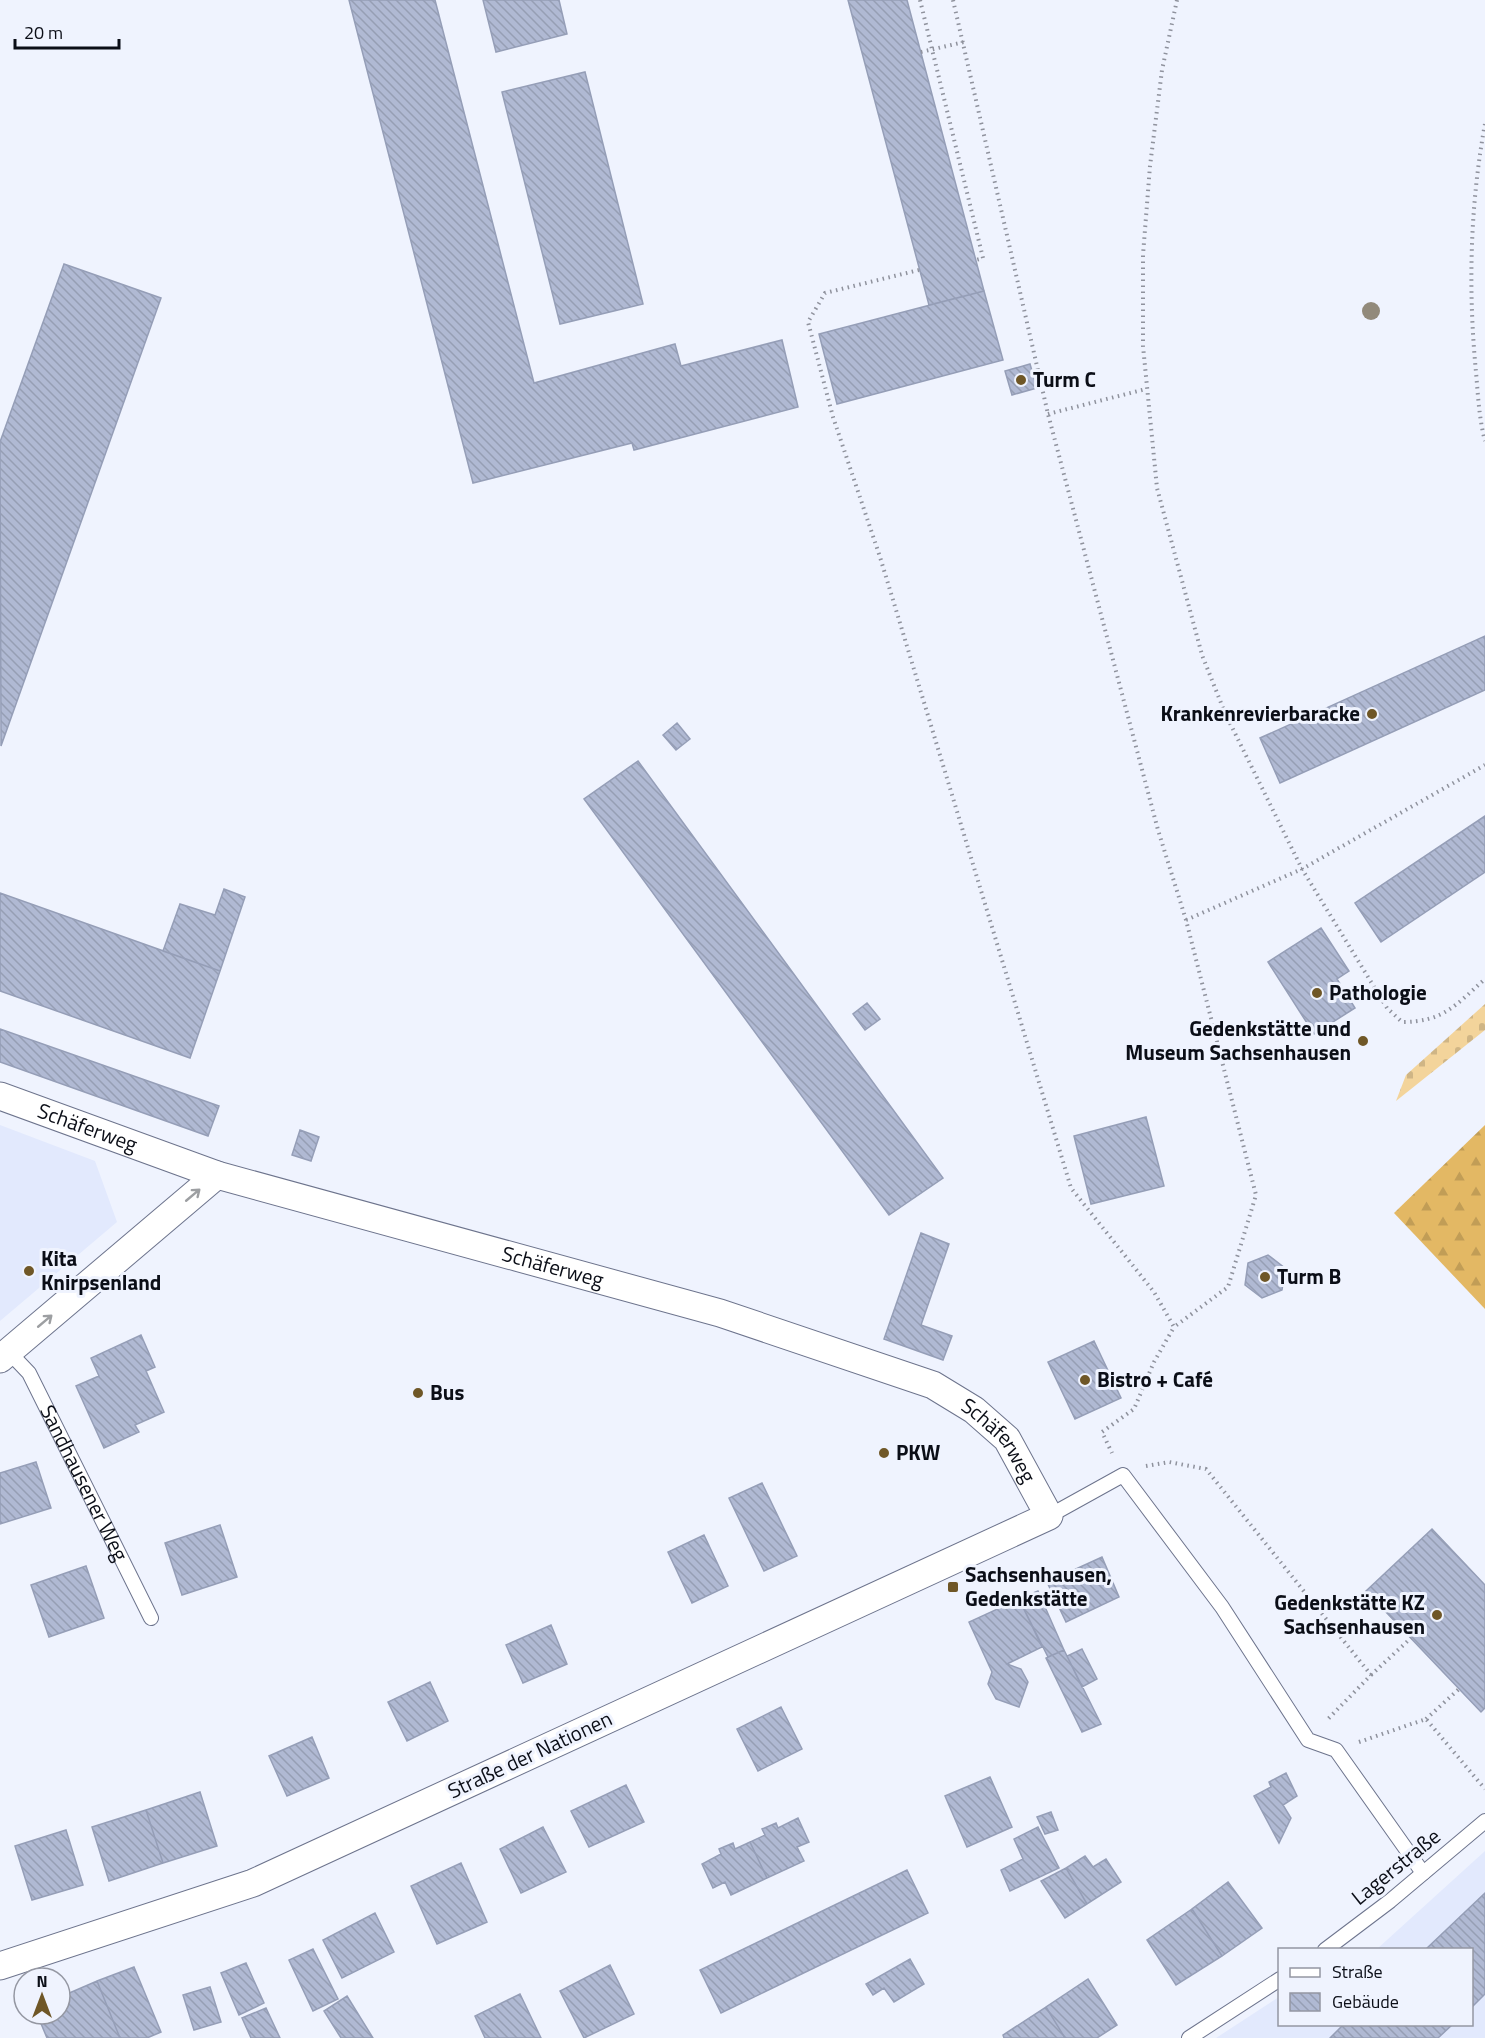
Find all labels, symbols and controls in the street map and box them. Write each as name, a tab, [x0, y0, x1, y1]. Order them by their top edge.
scale bar	[15, 12, 118, 50]
text: 20 m	[24, 19, 63, 46]
place label: Turm C	[1033, 363, 1096, 395]
marker: Turm C	[1014, 373, 1028, 387]
place label: Krankenrevierbaracke	[1160, 697, 1360, 729]
marker: Krankenrevierbaracke	[1365, 707, 1379, 721]
place label: Pathologie	[1329, 976, 1427, 1008]
marker: Pathologie	[1310, 986, 1324, 1000]
place label: Gedenkstätte und Museum Sachsenhausen	[1125, 1012, 1351, 1068]
marker: Gedenkstätte und Museum Sachsenhausen	[1356, 1034, 1370, 1048]
street label: Schäferweg	[33, 1094, 142, 1160]
one-way arrow	[185, 1188, 200, 1202]
street label: Schäferweg	[498, 1237, 608, 1295]
place label: Kita Knirpsenland	[41, 1242, 161, 1298]
place label: Turm B	[1277, 1260, 1341, 1292]
marker: Kita Knirpsenland	[22, 1264, 36, 1278]
marker: Turm B	[1258, 1270, 1272, 1284]
one-way arrow	[37, 1314, 52, 1328]
place label: Bistro + Café	[1097, 1363, 1213, 1395]
marker: Bistro + Café	[1078, 1373, 1092, 1387]
place label: Bus	[430, 1376, 464, 1408]
marker: Bus	[411, 1386, 425, 1400]
street label: Schäferweg	[955, 1389, 1045, 1488]
street label: Sandhausener Weg	[32, 1399, 137, 1567]
place label: PKW	[896, 1436, 941, 1468]
marker: PKW	[877, 1446, 891, 1460]
place label: Sachsenhausen, Gedenkstätte	[965, 1558, 1112, 1614]
marker: Sachsenhausen, Gedenkstätte	[946, 1580, 960, 1594]
place label: Gedenkstätte KZ Sachsenhausen	[1274, 1586, 1425, 1642]
marker: Gedenkstätte KZ Sachsenhausen	[1430, 1608, 1444, 1622]
street label: Straße der Nationen	[442, 1702, 617, 1806]
street label: Lagerstraße	[1344, 1820, 1447, 1912]
legend	[1278, 1948, 1473, 2026]
text: Straße	[1332, 1958, 1383, 1985]
north arrow	[12, 1966, 72, 2026]
text: N	[36, 1969, 48, 1993]
text: Gebäude	[1332, 1988, 1399, 2015]

